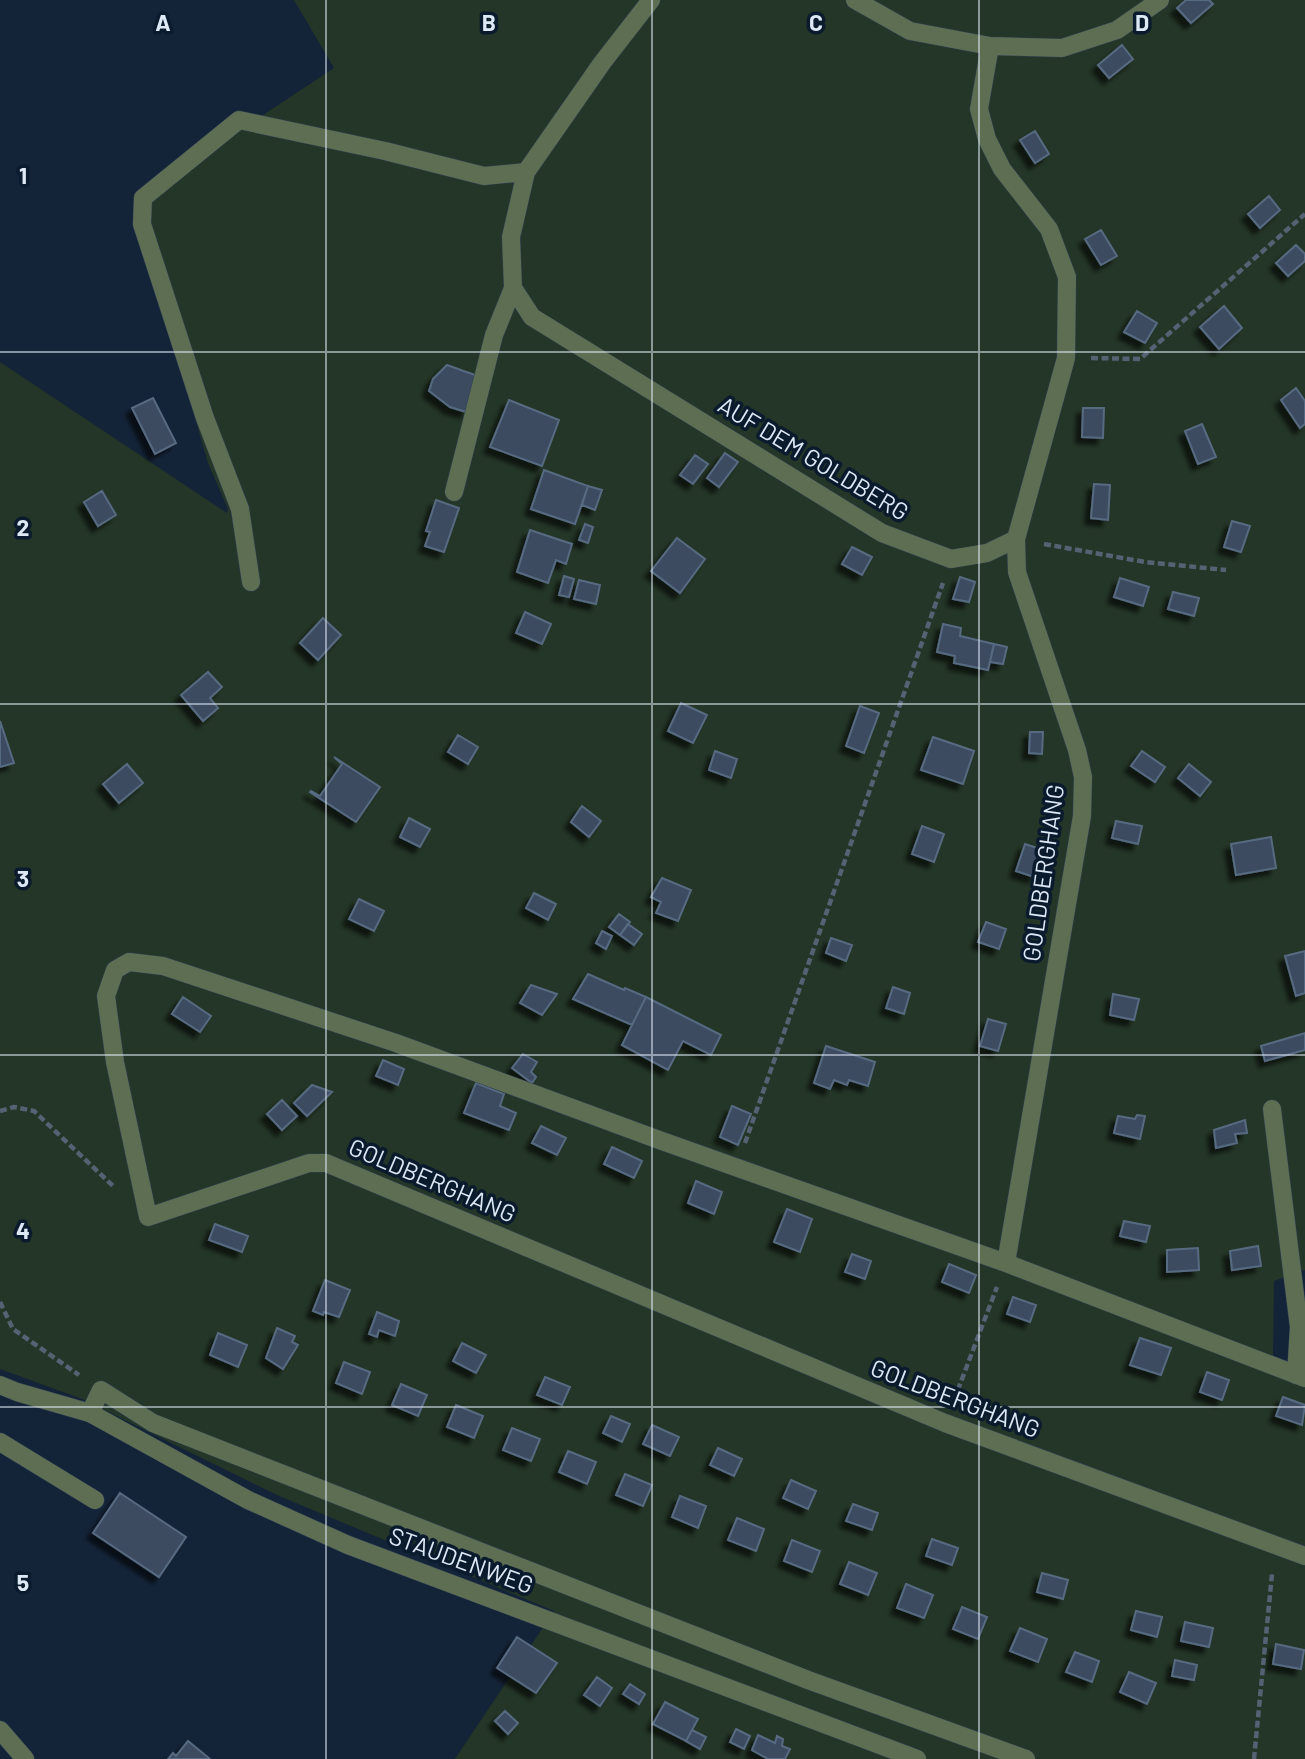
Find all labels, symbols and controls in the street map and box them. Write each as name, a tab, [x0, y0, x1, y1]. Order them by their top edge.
text: A	[155, 8, 171, 36]
text: B	[482, 8, 496, 36]
text: C	[809, 8, 823, 36]
text: D	[1135, 8, 1149, 36]
text: 1	[19, 161, 27, 189]
street label: AUF DEM GOLDBERG	[713, 389, 914, 526]
text: 2	[17, 513, 29, 541]
street label: GOLDBERGHANG	[1016, 782, 1069, 963]
text: 3	[17, 864, 29, 892]
street label: GOLDBERGHANG	[345, 1131, 520, 1228]
text: 4	[16, 1216, 30, 1244]
street label: GOLDBERGHANG	[867, 1352, 1044, 1443]
street label: STAUDENWEG	[385, 1520, 538, 1599]
text: 5	[17, 1568, 29, 1596]

